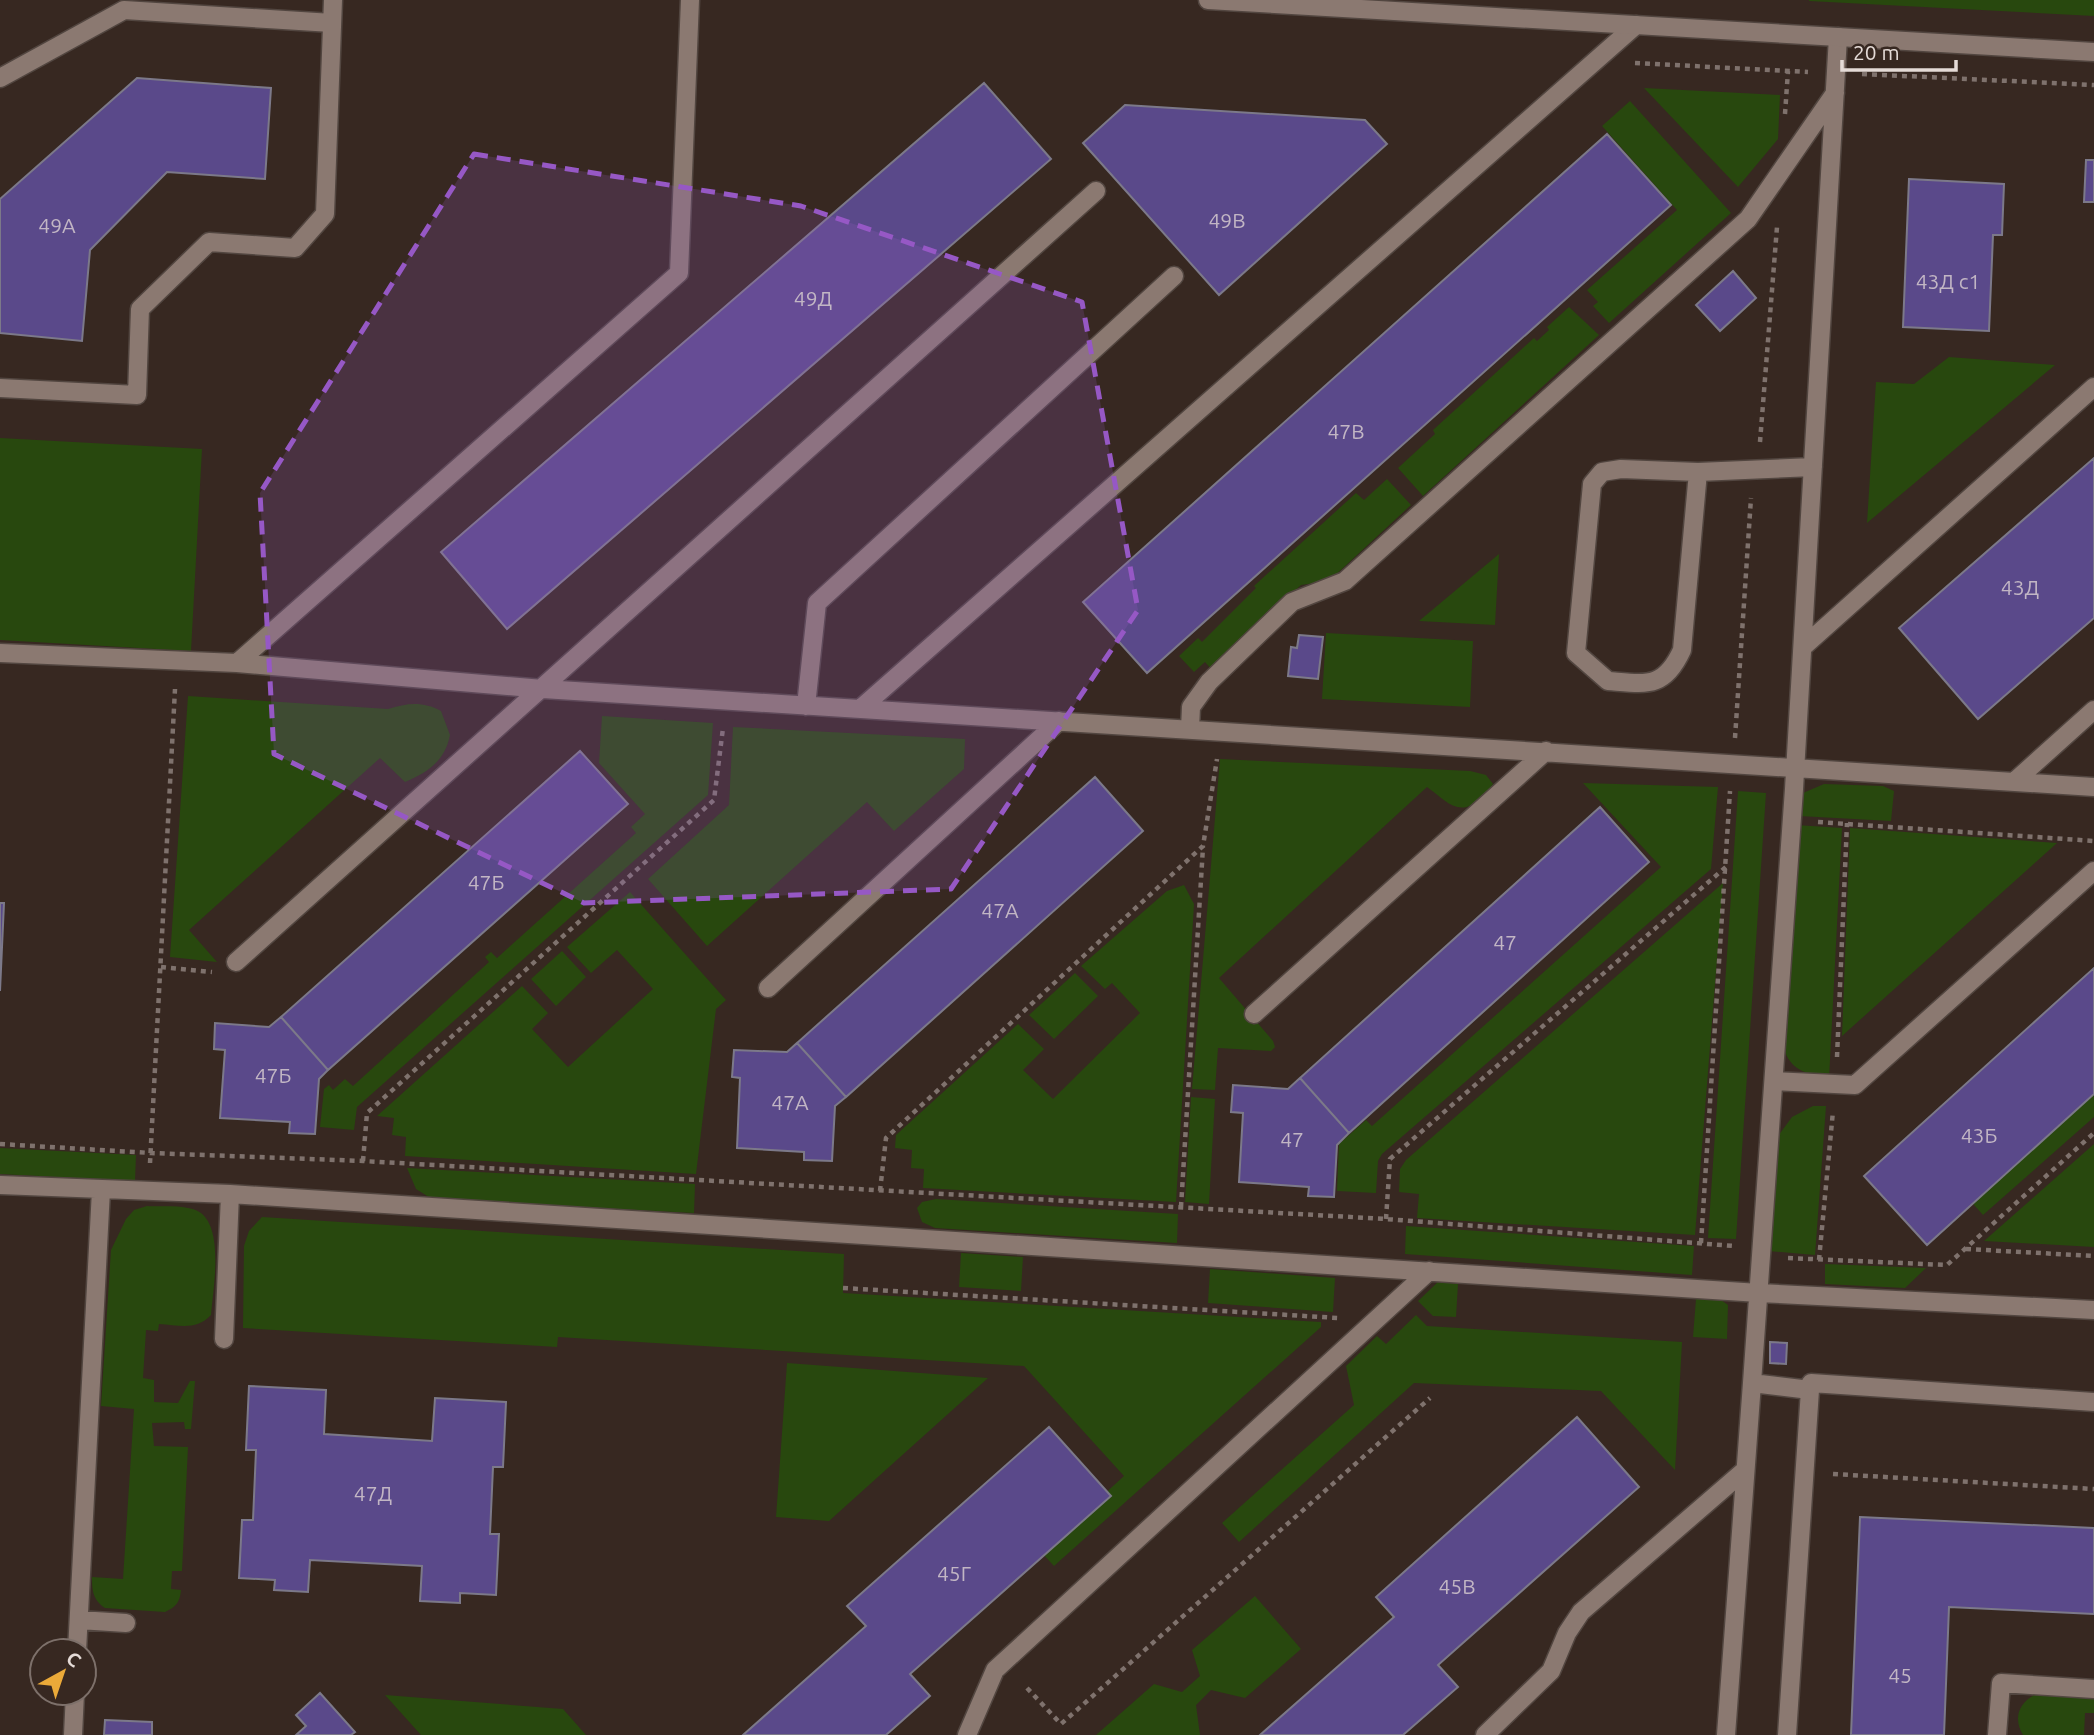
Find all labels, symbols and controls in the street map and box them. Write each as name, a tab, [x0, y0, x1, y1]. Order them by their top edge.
scale bar	[1842, 28, 1956, 72]
text: 20 m	[1853, 40, 1900, 64]
house number: 49В	[1208, 208, 1246, 232]
house number: 49А	[38, 213, 76, 237]
house number: 43Д с1	[1916, 269, 1980, 293]
house number: 49Д	[794, 286, 832, 310]
house number: 47В	[1327, 419, 1365, 443]
house number: 43Д	[2001, 575, 2039, 599]
house number: 47Б	[468, 870, 504, 894]
house number: 47А	[981, 898, 1019, 922]
house number: 47	[1493, 930, 1517, 954]
house number: 47Б	[255, 1063, 291, 1087]
house number: 47А	[771, 1090, 809, 1114]
house number: 43Б	[1961, 1123, 1997, 1147]
house number: 47	[1280, 1127, 1304, 1151]
house number: 47Д	[354, 1481, 392, 1505]
house number: 45Г	[937, 1561, 971, 1585]
house number: 45В	[1438, 1574, 1476, 1598]
north arrow	[28, 1637, 98, 1707]
text: С	[62, 1647, 86, 1671]
house number: 45	[1888, 1663, 1912, 1687]

